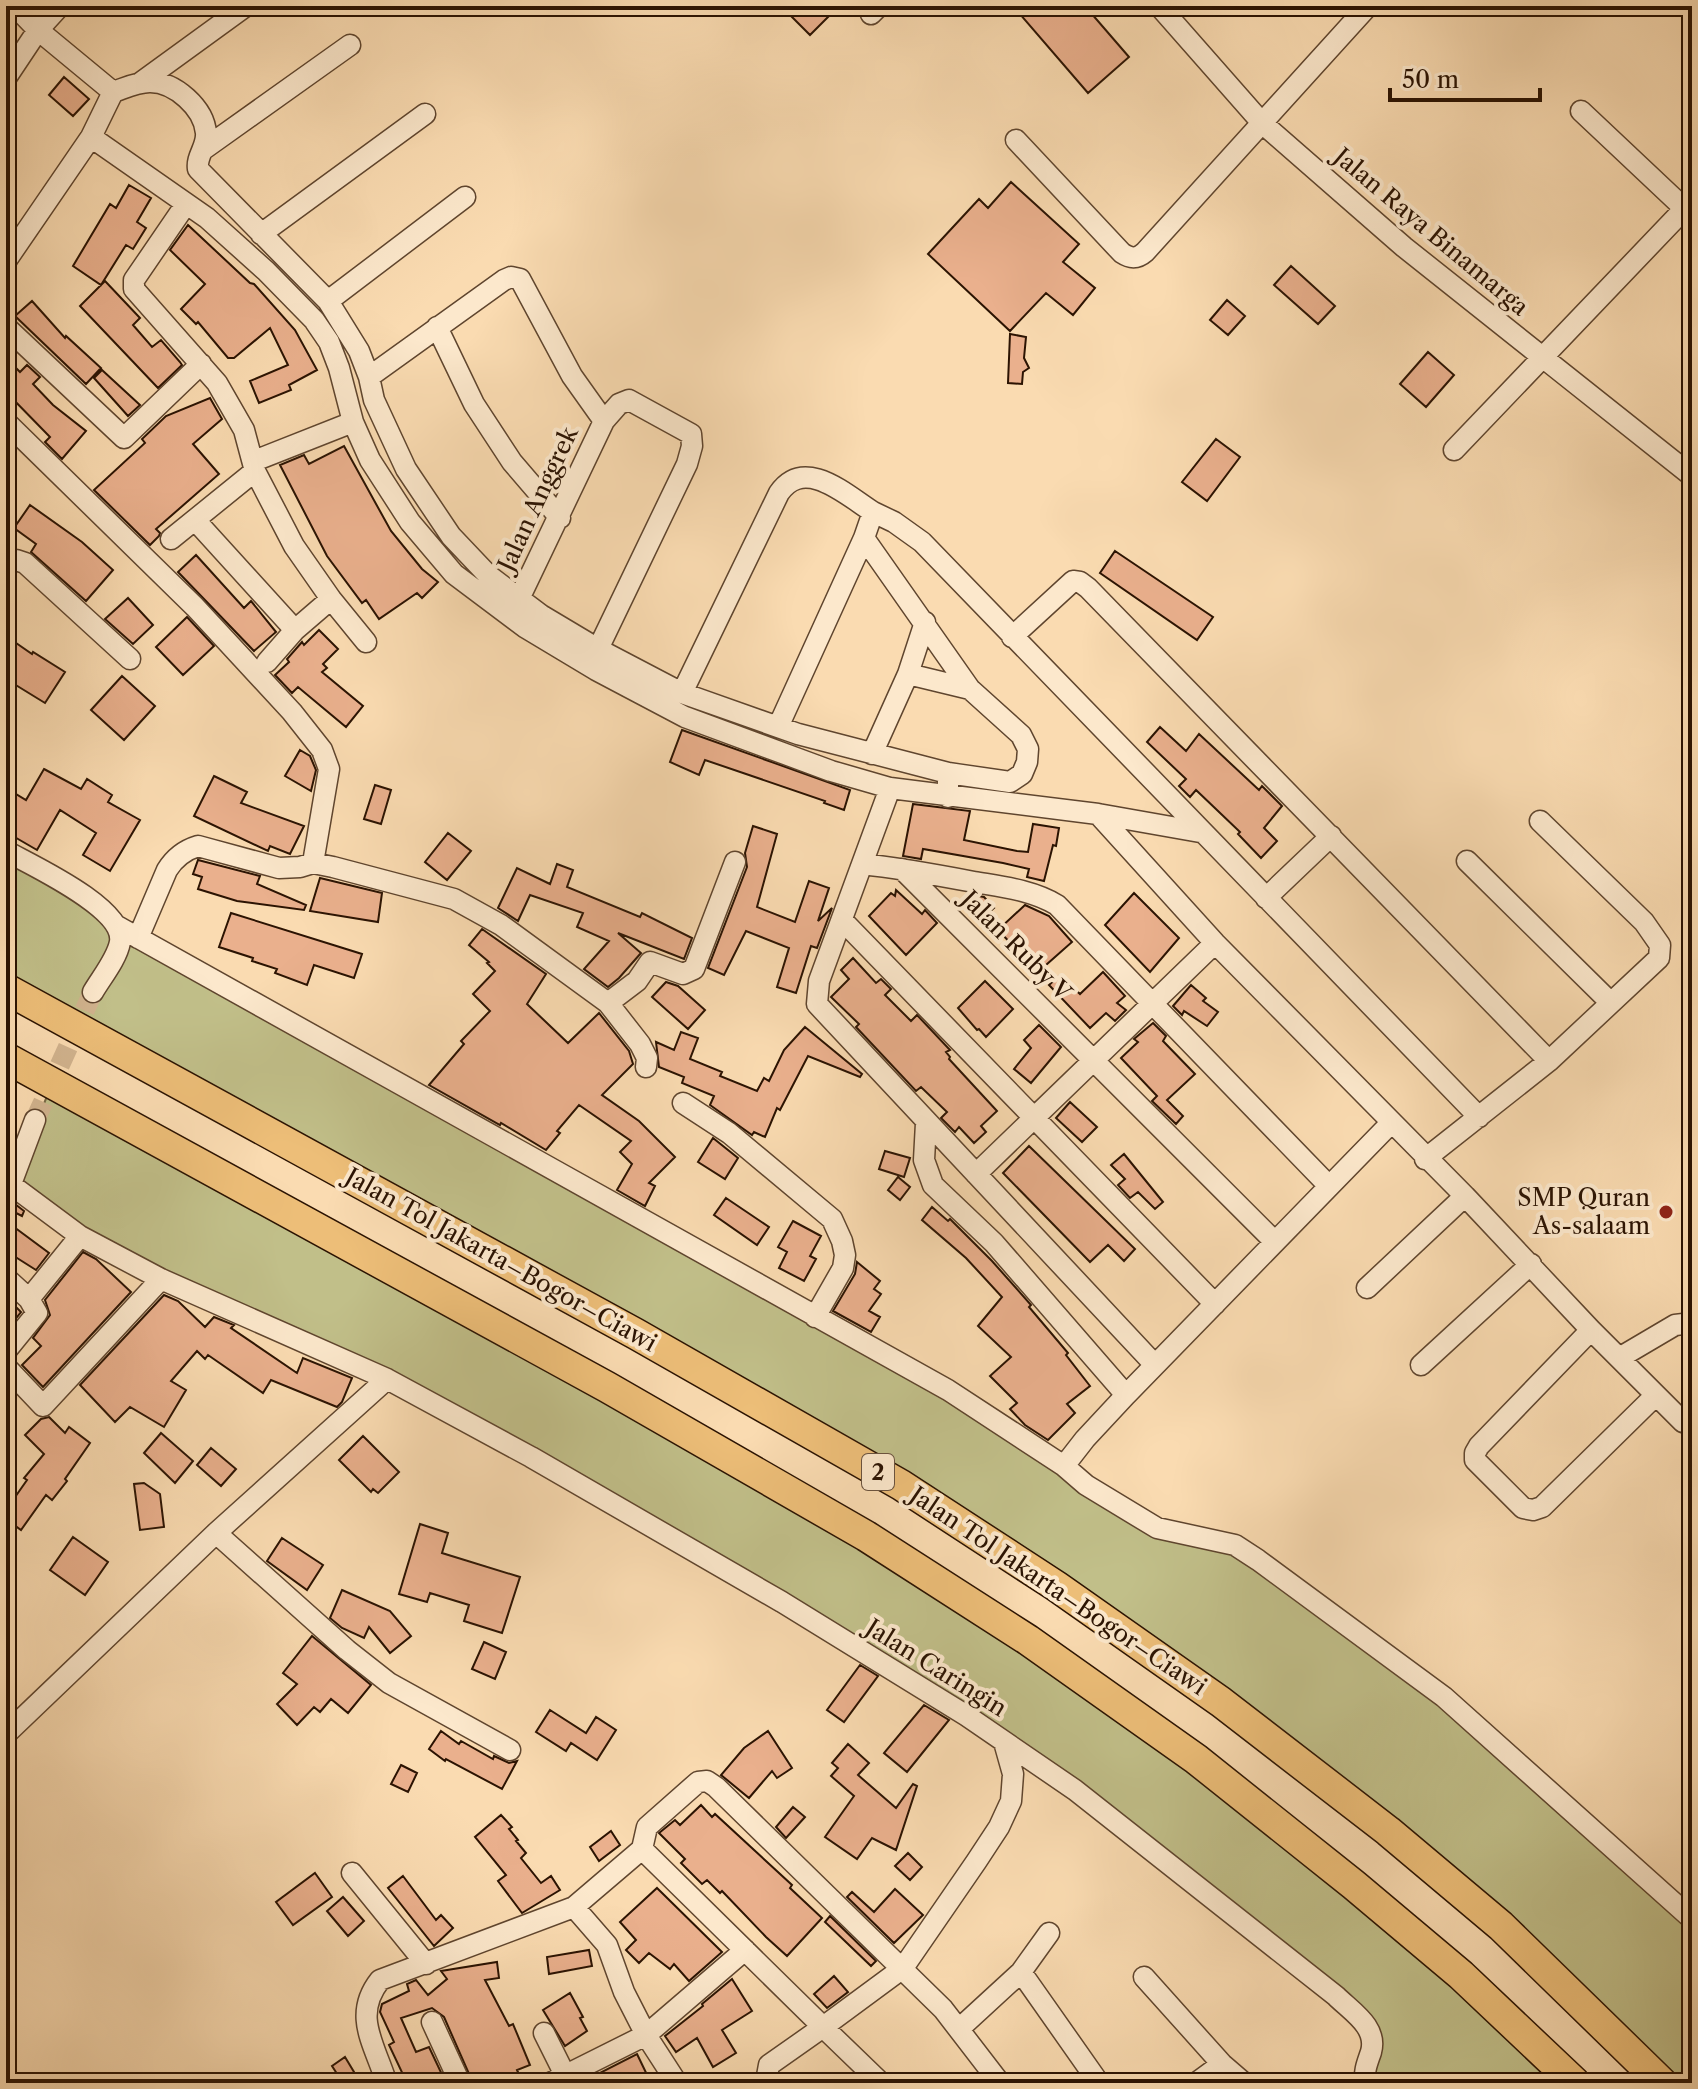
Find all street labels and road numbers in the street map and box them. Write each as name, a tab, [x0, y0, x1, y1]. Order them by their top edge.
street label: Jalan Raya Binamarga	[1325, 139, 1535, 322]
street label: Jalan Anggrek	[490, 421, 584, 579]
street label: Jalan Ruby V	[952, 882, 1078, 1007]
street label: Jalan Tol Jakarta–Bogor–Ciawi	[337, 1160, 662, 1358]
road number: 2	[862, 1454, 894, 1490]
street label: Jalan Tol Jakarta–Bogor–Ciawi	[901, 1478, 1212, 1701]
street label: Jalan Caringin	[857, 1611, 1012, 1722]

